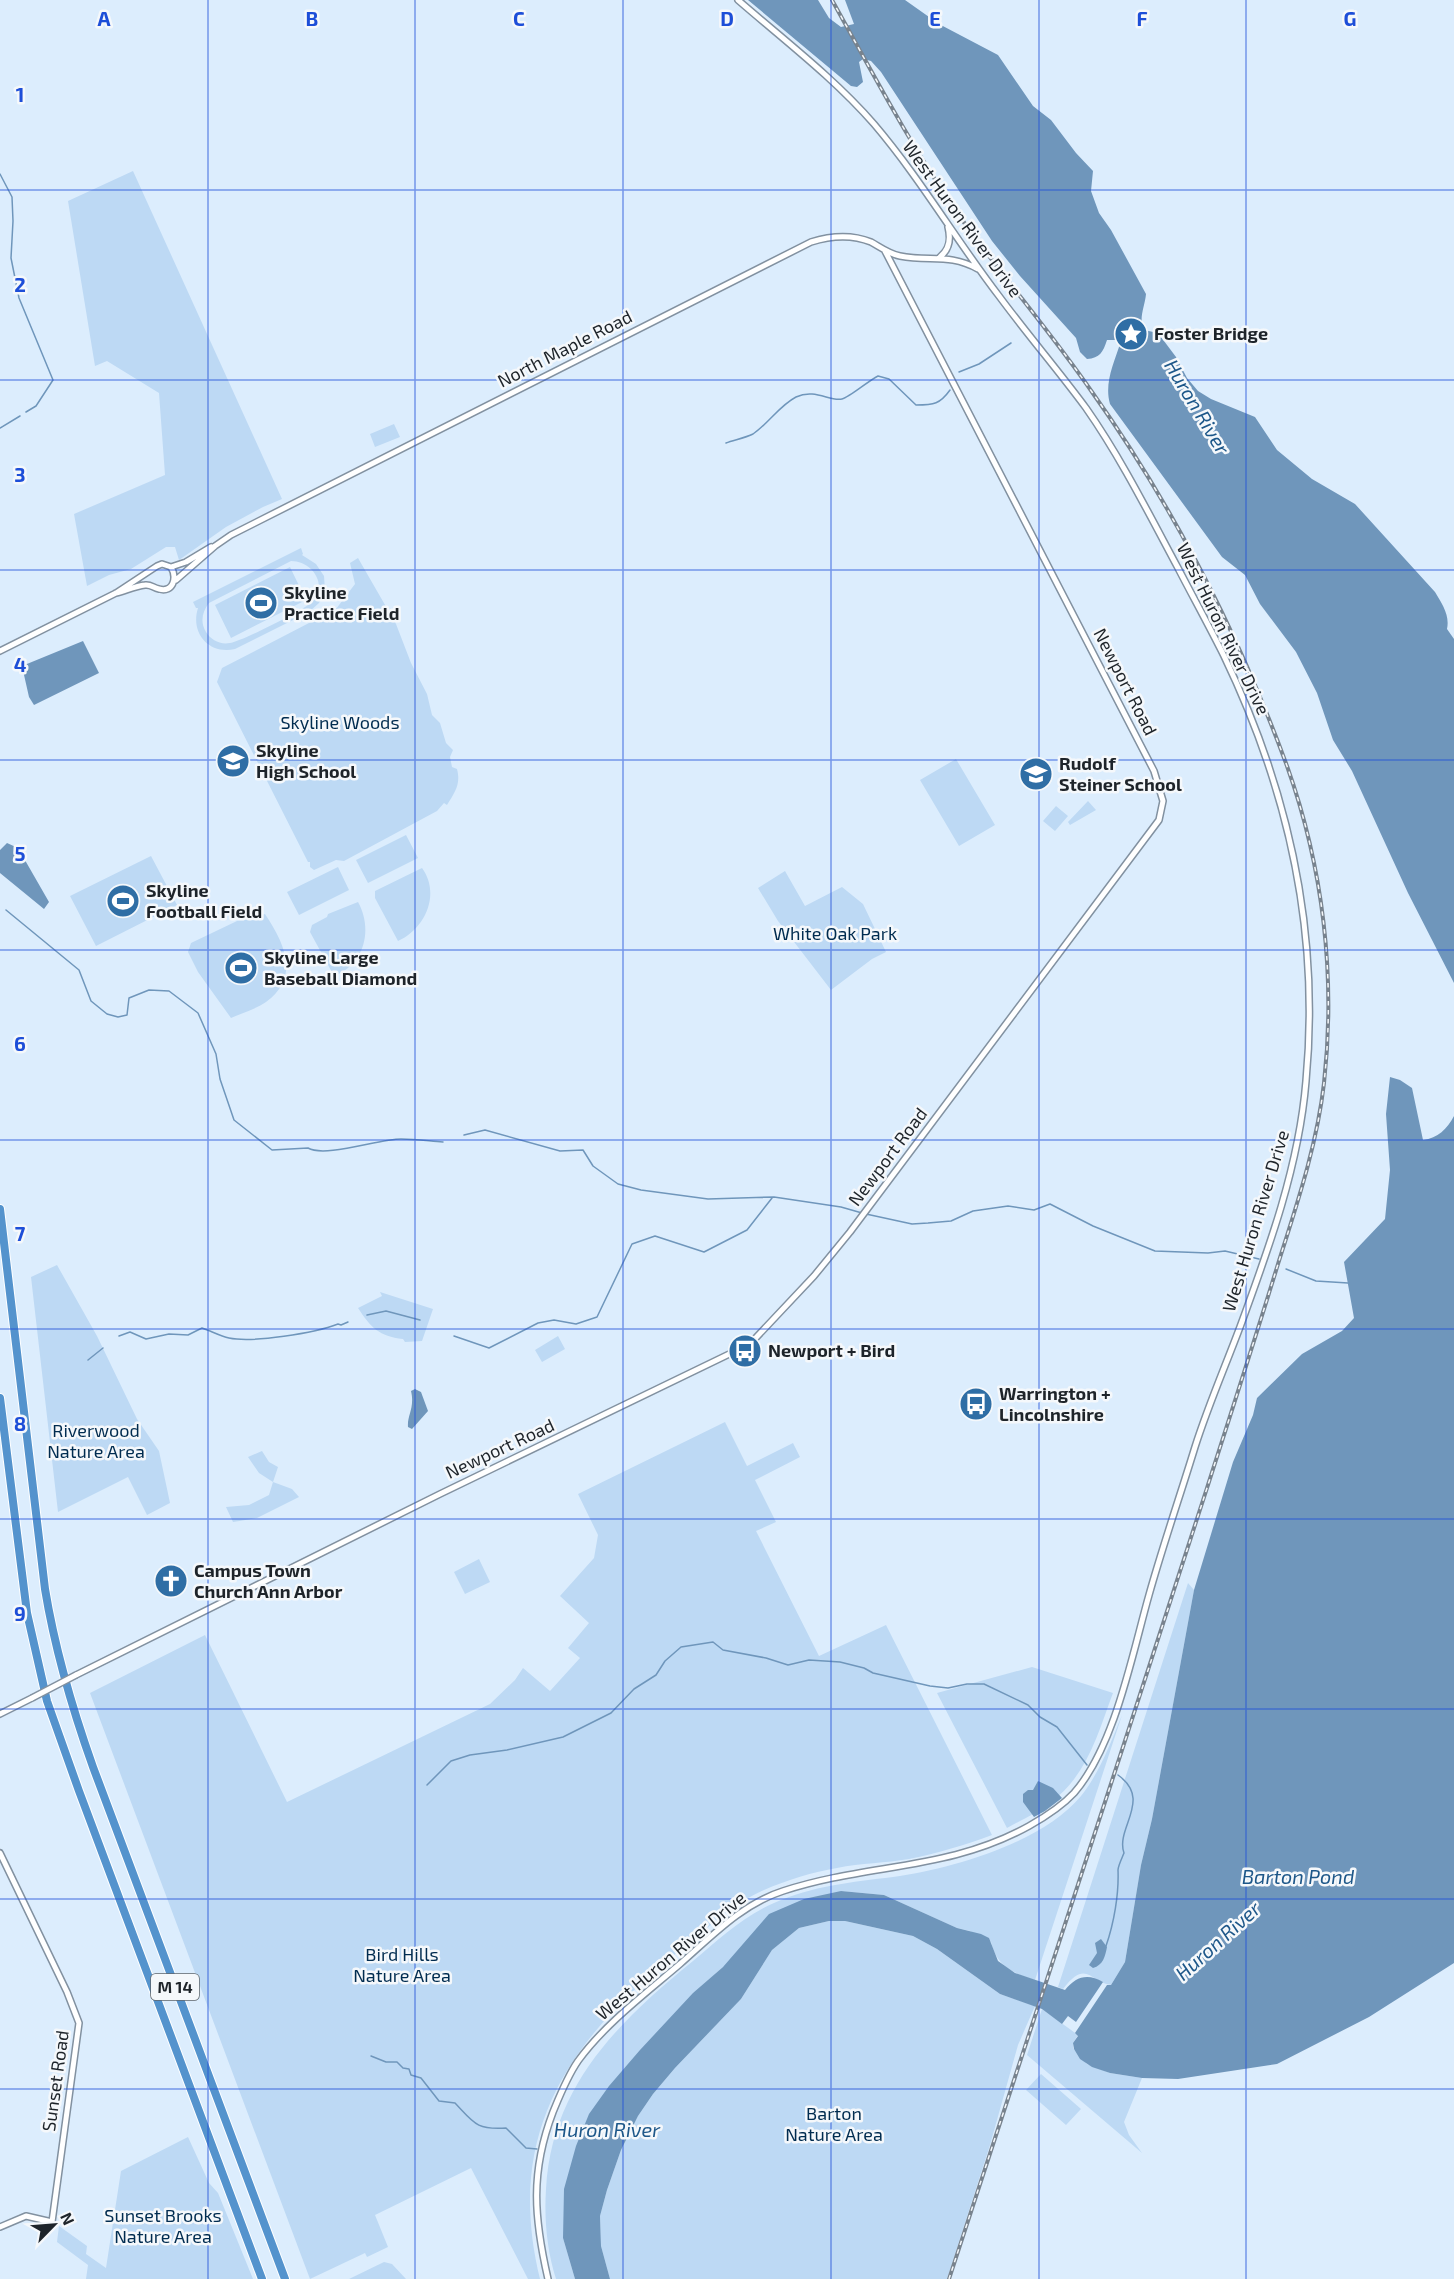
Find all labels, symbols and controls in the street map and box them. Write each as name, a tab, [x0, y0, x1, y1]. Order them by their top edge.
text: A	[97, 6, 111, 30]
text: B	[306, 6, 318, 30]
text: C	[513, 6, 525, 30]
text: D	[720, 6, 734, 30]
text: E	[929, 6, 941, 30]
text: F	[1136, 6, 1148, 30]
text: G	[1344, 6, 1356, 30]
text: 1	[16, 82, 24, 106]
street label: West Huron River Drive	[898, 136, 1027, 301]
text: 2	[14, 272, 26, 296]
street label: North Maple Road	[494, 305, 636, 392]
place icon: Foster Bridge	[1113, 316, 1149, 352]
place label: Foster Bridge	[1154, 322, 1268, 344]
water label: Huron River	[1160, 355, 1236, 459]
text: 3	[14, 462, 26, 486]
street label: West Huron River Drive	[1173, 539, 1275, 718]
place label: Skyline Practice Field	[284, 581, 399, 624]
sports icon: Skyline Practice Field	[243, 585, 279, 621]
street label: Newport Road	[1089, 624, 1162, 739]
text: 4	[14, 652, 27, 676]
park label: Skyline Woods	[280, 711, 400, 733]
place label: Skyline High School	[256, 739, 356, 782]
school or university icon: Skyline High School	[215, 743, 251, 779]
place label: Rudolf Steiner School	[1059, 752, 1182, 795]
school or university icon: Rudolf Steiner School	[1018, 756, 1054, 792]
text: 5	[14, 841, 26, 865]
place label: Skyline Football Field	[146, 879, 262, 922]
sports icon: Skyline Football Field	[105, 883, 141, 919]
park label: White Oak Park	[773, 922, 897, 944]
place label: Skyline Large Baseball Diamond	[264, 946, 417, 989]
sports icon: Skyline Large Baseball Diamond	[223, 950, 259, 986]
text: 6	[14, 1031, 26, 1055]
street label: Newport Road	[843, 1103, 931, 1210]
street label: West Huron River Drive	[1217, 1127, 1293, 1314]
text: 7	[15, 1221, 26, 1245]
bus stop icon: Newport + Bird	[727, 1333, 763, 1369]
place label: Newport + Bird	[768, 1339, 895, 1361]
place label: Warrington + Lincolnshire	[999, 1382, 1111, 1425]
bus stop icon: Warrington + Lincolnshire	[958, 1386, 994, 1422]
text: 8	[14, 1411, 26, 1435]
street label: Newport Road	[442, 1413, 557, 1483]
park label: Riverwood Nature Area	[47, 1419, 145, 1462]
place label: Campus Town Church Ann Arbor	[194, 1559, 343, 1602]
church icon: Campus Town Church Ann Arbor	[153, 1563, 189, 1599]
text: 9	[14, 1601, 26, 1625]
water label: Barton Pond	[1242, 1864, 1355, 1888]
street label: West Huron River Drive	[591, 1886, 750, 2024]
water label: Huron River	[1170, 1895, 1266, 1985]
park label: Bird Hills Nature Area	[353, 1943, 451, 1986]
road number: M 14	[151, 1974, 199, 2000]
street label: Sunset Road	[37, 2029, 73, 2133]
park label: Barton Nature Area	[785, 2102, 883, 2145]
water label: Huron River	[554, 2117, 661, 2141]
north arrow	[24, 2195, 84, 2255]
park label: Sunset Brooks Nature Area	[104, 2204, 222, 2247]
text: N	[57, 2209, 79, 2228]

